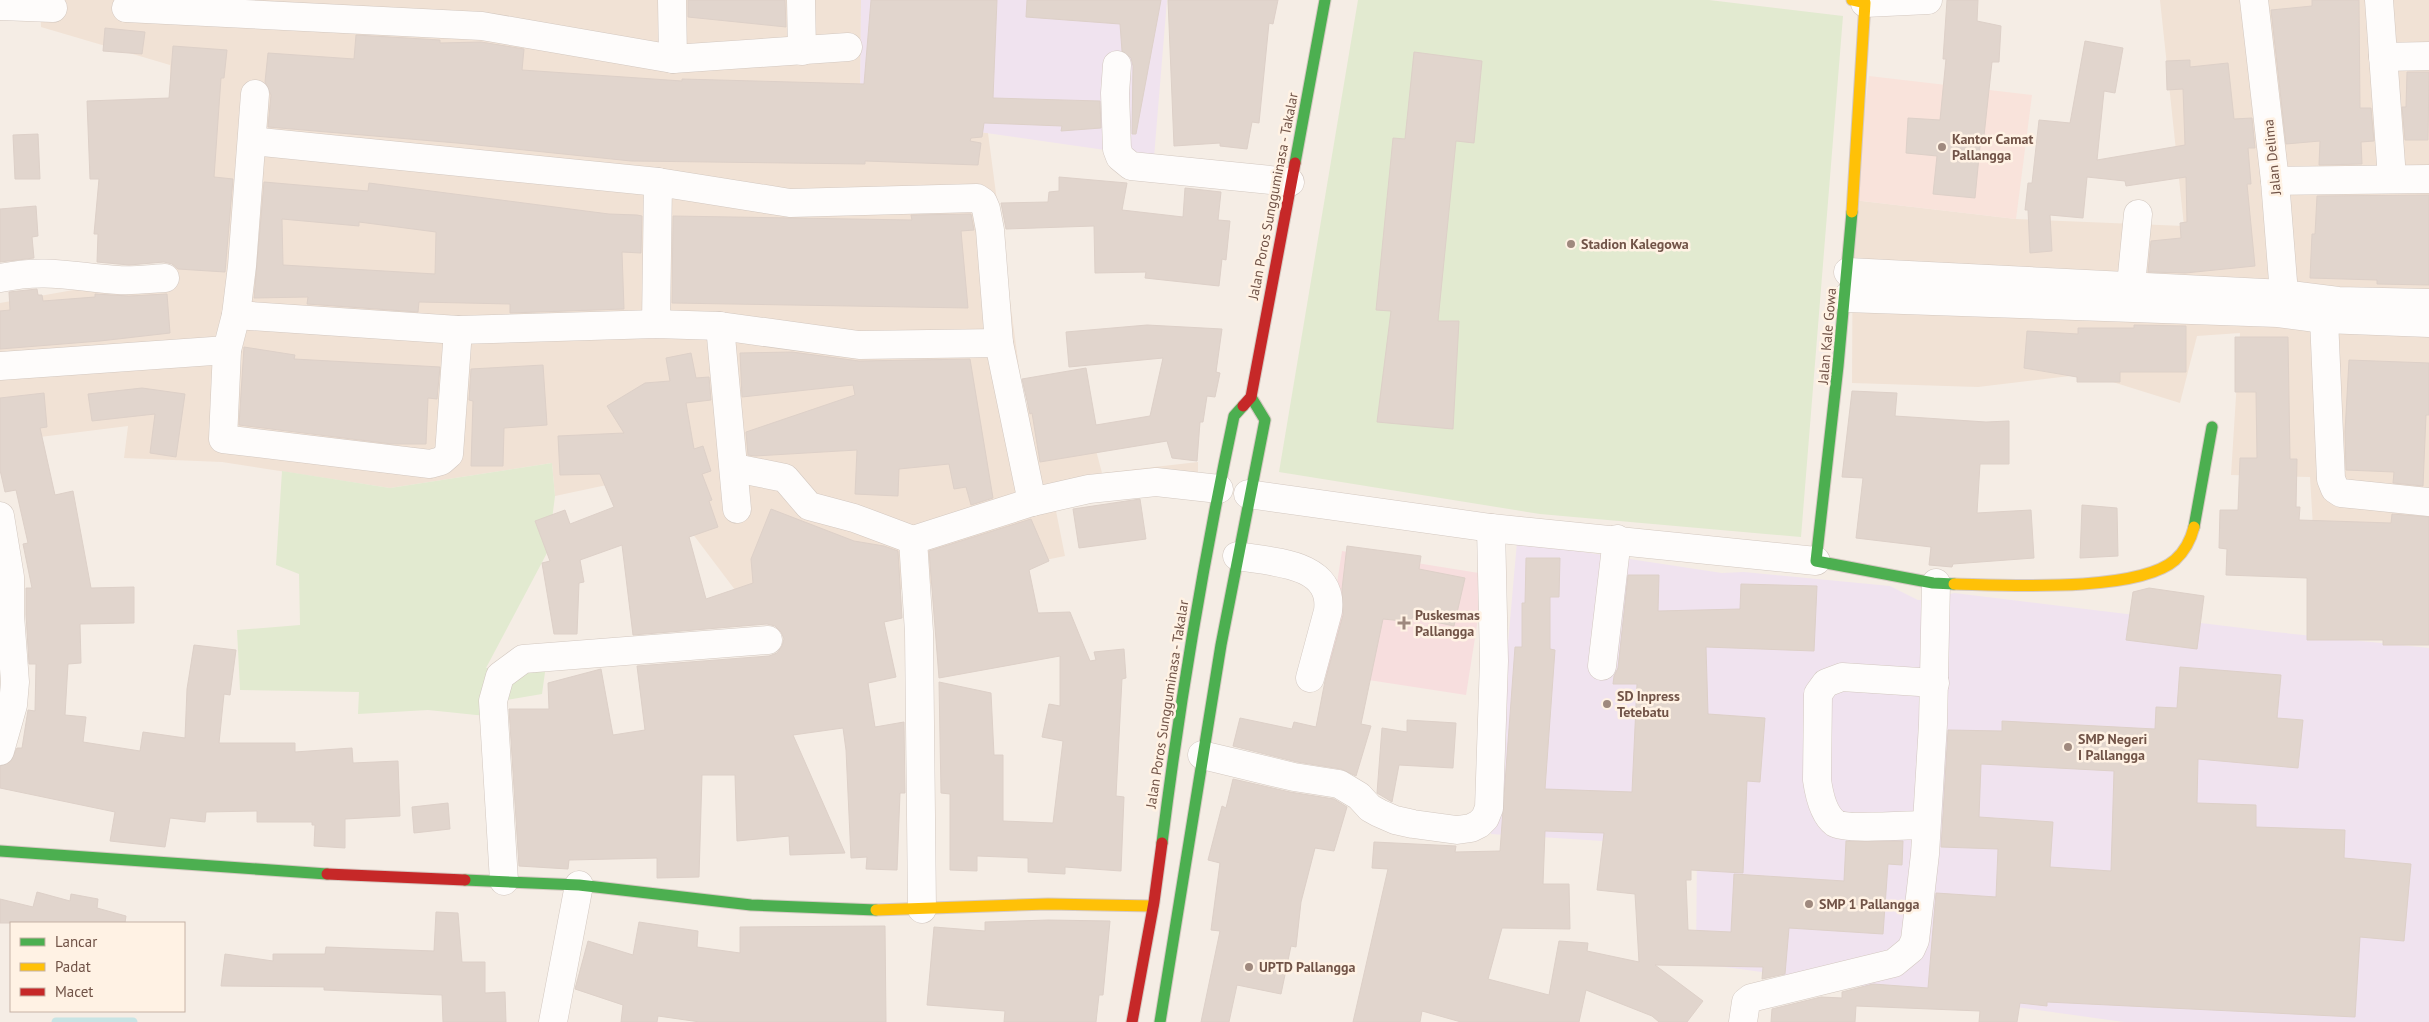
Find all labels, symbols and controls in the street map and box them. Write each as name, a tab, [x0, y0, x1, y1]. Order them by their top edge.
street label: Jalan Poros Sungguminasa - Takalar	[1244, 91, 1302, 302]
street label: Jalan Delima	[2259, 118, 2285, 197]
place label: Kantor Camat Pallangga	[1952, 130, 2033, 164]
marker: Kantor Camat Pallangga	[1936, 141, 1948, 153]
place label: Stadion Kalegowa	[1581, 235, 1689, 253]
marker: Stadion Kalegowa	[1565, 238, 1577, 250]
street label: Jalan Kale Gowa	[1814, 287, 1840, 386]
street label: Jalan Poros Sungguminasa - Takalar	[1141, 598, 1192, 810]
place label: Puskesmas Pallangga	[1415, 606, 1480, 640]
marker: Puskesmas Pallangga	[1397, 616, 1411, 630]
place label: SD Inpress Tetebatu	[1617, 687, 1680, 721]
marker: SD Inpress Tetebatu	[1601, 698, 1613, 710]
place label: SMP Negeri I Pallangga	[2078, 730, 2147, 764]
marker: SMP Negeri I Pallangga	[2062, 741, 2074, 753]
place label: SMP 1 Pallangga	[1819, 895, 1919, 913]
marker: SMP 1 Pallangga	[1803, 898, 1815, 910]
legend	[10, 922, 185, 1012]
text: Lancar	[55, 932, 97, 951]
text: Padat	[55, 957, 91, 976]
place label: UPTD Pallangga	[1259, 958, 1355, 976]
marker: UPTD Pallangga	[1243, 961, 1255, 973]
text: Macet	[55, 982, 93, 1001]

